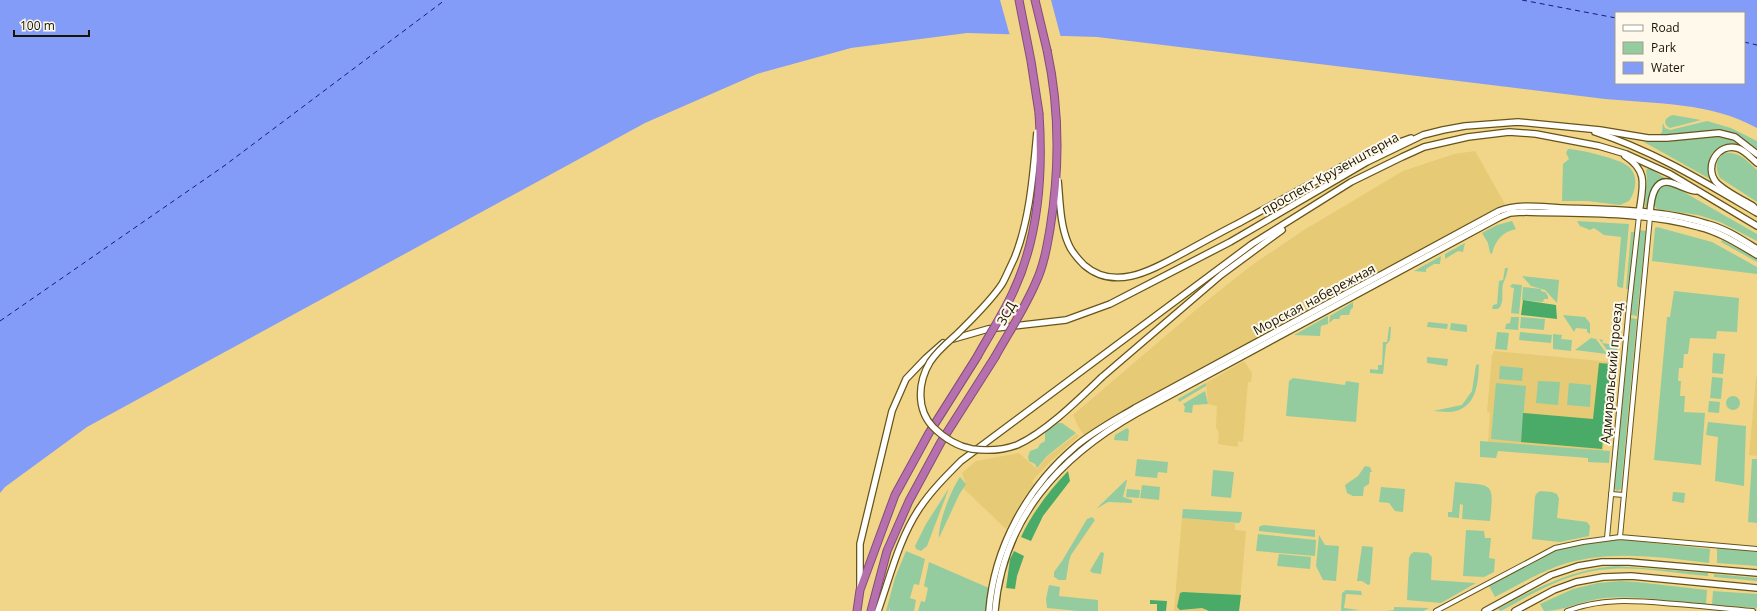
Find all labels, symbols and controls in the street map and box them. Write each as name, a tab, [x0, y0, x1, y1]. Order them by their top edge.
scale bar	[14, 12, 89, 38]
legend	[1615, 12, 1745, 84]
text: 100 m	[20, 17, 55, 34]
text: Road	[1651, 19, 1680, 36]
text: Park	[1651, 39, 1677, 56]
text: Water	[1651, 59, 1685, 76]
street label: проспект Крузенштерна	[1258, 128, 1402, 218]
street label: Морская набережная	[1250, 259, 1378, 339]
street label: ЗСД	[992, 298, 1020, 328]
street label: Адмиральский проезд	[1596, 301, 1626, 444]

